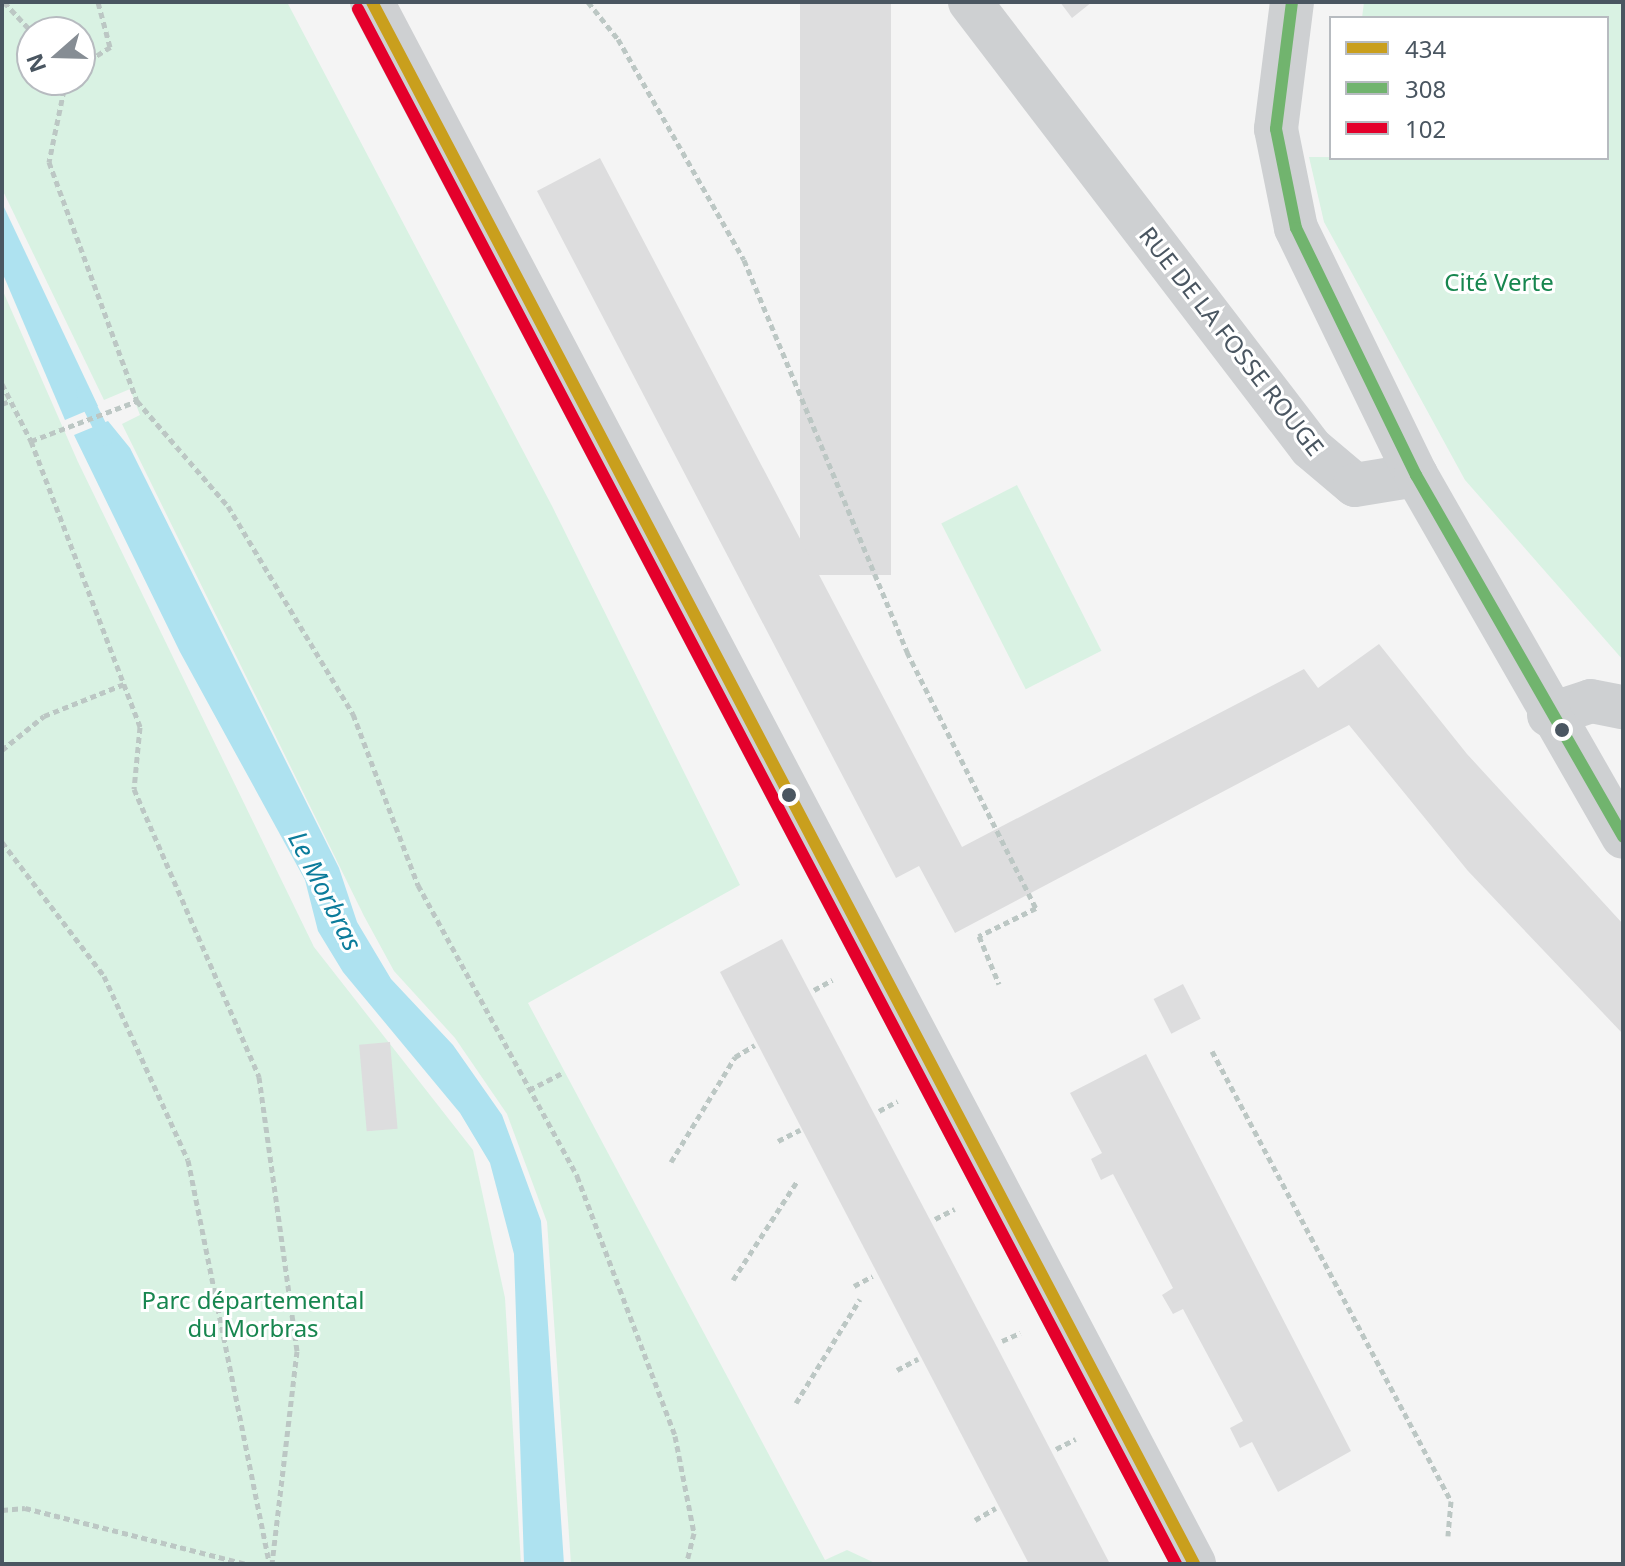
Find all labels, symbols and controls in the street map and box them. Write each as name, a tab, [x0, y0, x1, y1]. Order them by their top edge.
north arrow	[16, 16, 96, 96]
legend	[1329, 16, 1609, 160]
text: 434	[1405, 32, 1446, 65]
text: N	[18, 50, 52, 77]
text: 308	[1405, 72, 1446, 105]
text: 102	[1405, 112, 1446, 145]
street label: RUE DE LA FOSSE ROUGE	[1134, 221, 1330, 461]
park label: Cité Verte	[1444, 268, 1554, 296]
unlabelled marker	[1554, 722, 1570, 738]
unlabelled marker	[781, 787, 797, 803]
water label: Le Morbras	[282, 826, 368, 956]
park label: Parc départemental du Morbras	[142, 1286, 364, 1342]

